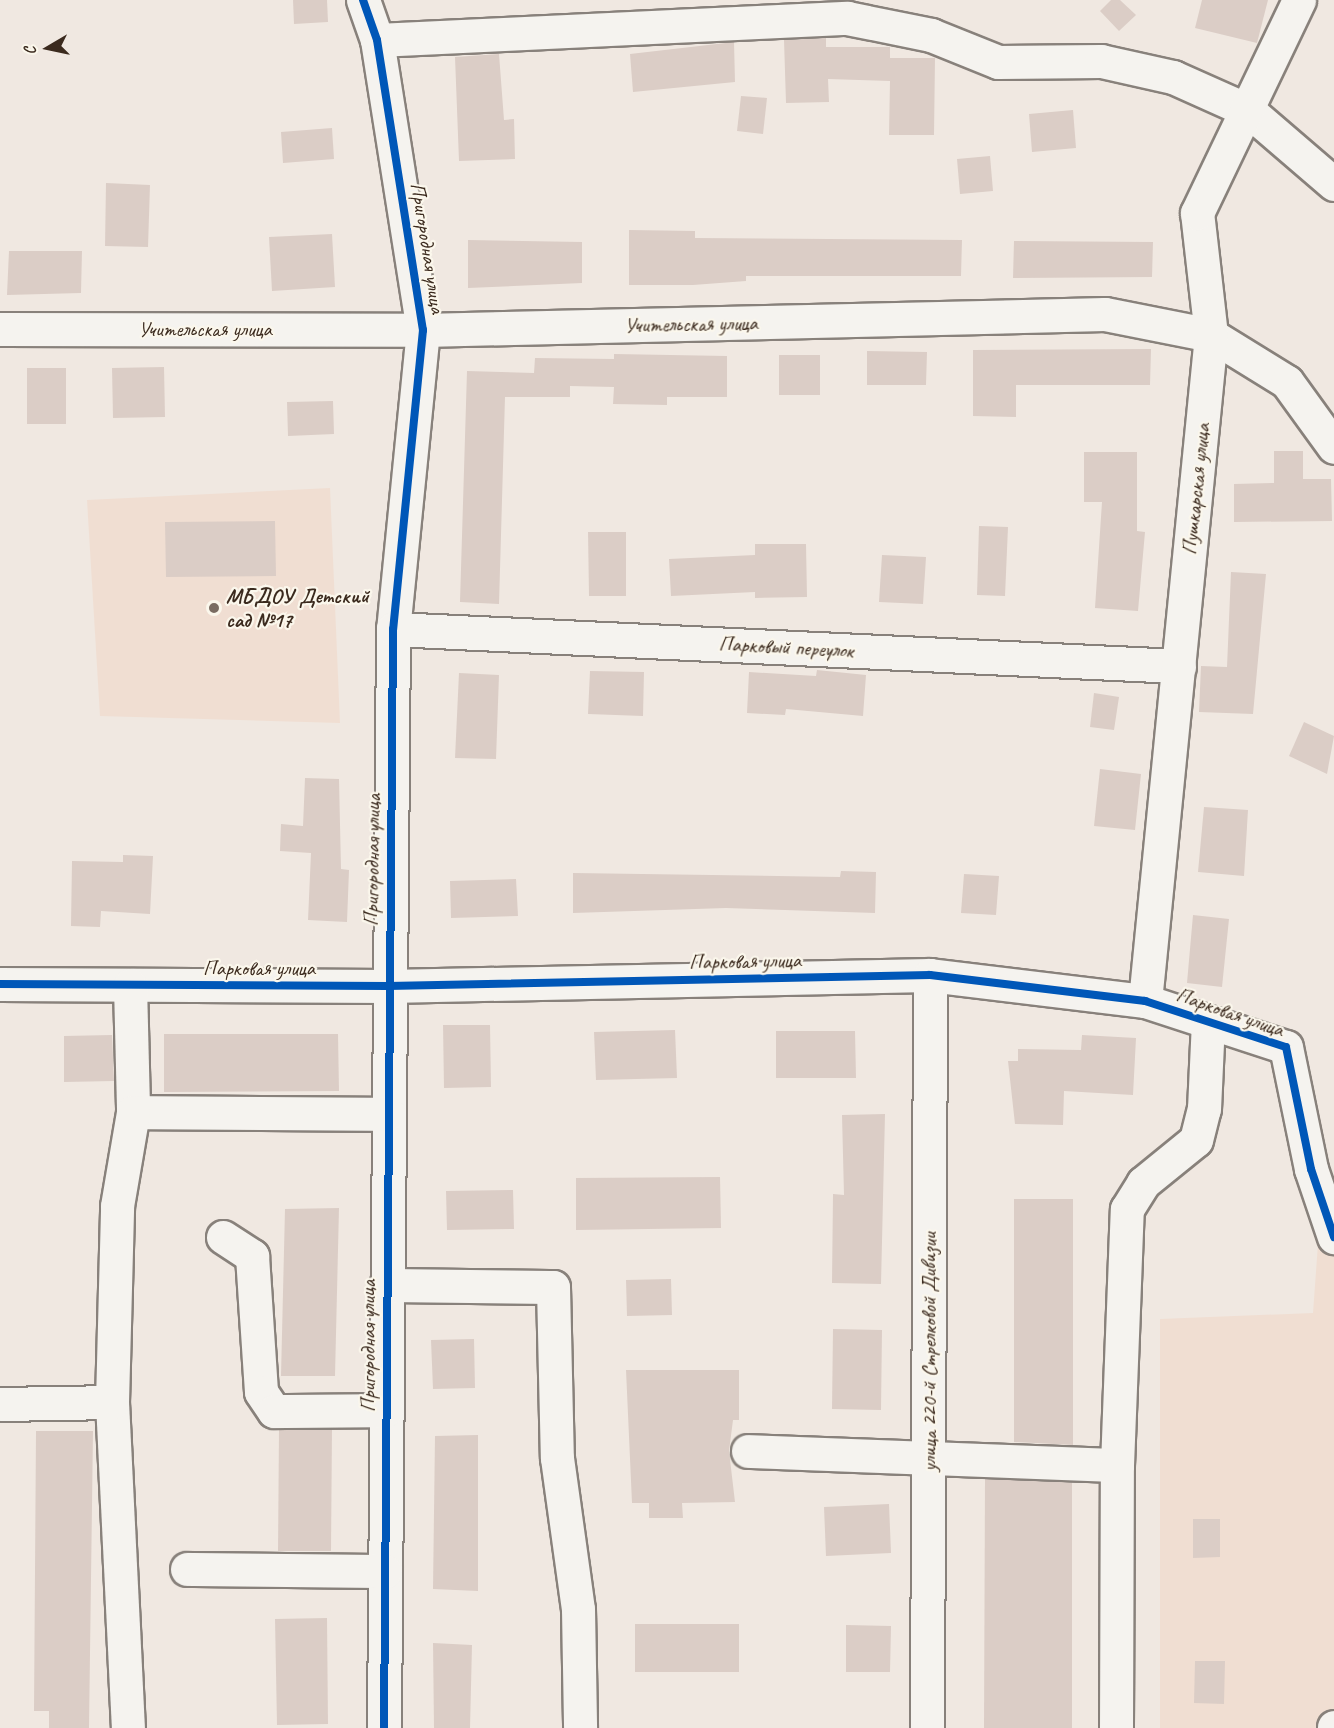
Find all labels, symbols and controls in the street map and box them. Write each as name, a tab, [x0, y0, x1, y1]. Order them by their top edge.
north arrow	[18, 18, 78, 78]
text: С	[20, 45, 41, 56]
street label: Пригородная улица	[405, 180, 451, 316]
street label: Учительская улица	[624, 310, 758, 338]
street label: Учительская улица	[138, 316, 272, 342]
street label: Пушкарская улица	[1177, 422, 1215, 556]
place label: МБДОУ Детский сад №17	[226, 583, 369, 633]
marker: МБДОУ Детский сад №17	[207, 601, 221, 615]
street label: Парковый переулок	[718, 631, 854, 663]
street label: Пригородная улица	[358, 793, 386, 927]
street label: Парковая улица	[688, 947, 802, 975]
street label: Парковая улица	[203, 955, 315, 981]
street label: Парковая улица	[1173, 982, 1287, 1042]
street label: улица 220-й Стрелковой Дивизии	[916, 1232, 942, 1472]
street label: Пригородная улица	[355, 1279, 381, 1413]

